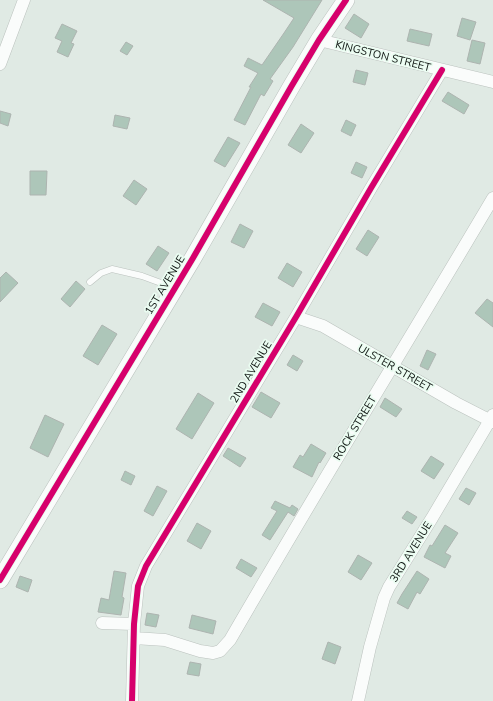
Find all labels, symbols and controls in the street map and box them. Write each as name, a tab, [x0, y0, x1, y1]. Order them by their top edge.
street label: KINGSTON STREET	[334, 37, 433, 75]
street label: 1ST AVENUE	[141, 253, 189, 317]
street label: 2ND AVENUE	[227, 338, 275, 406]
street label: ULSTER STREET	[355, 341, 435, 396]
street label: ROCK STREET	[330, 393, 380, 463]
street label: 3RD AVENUE	[386, 519, 436, 585]

